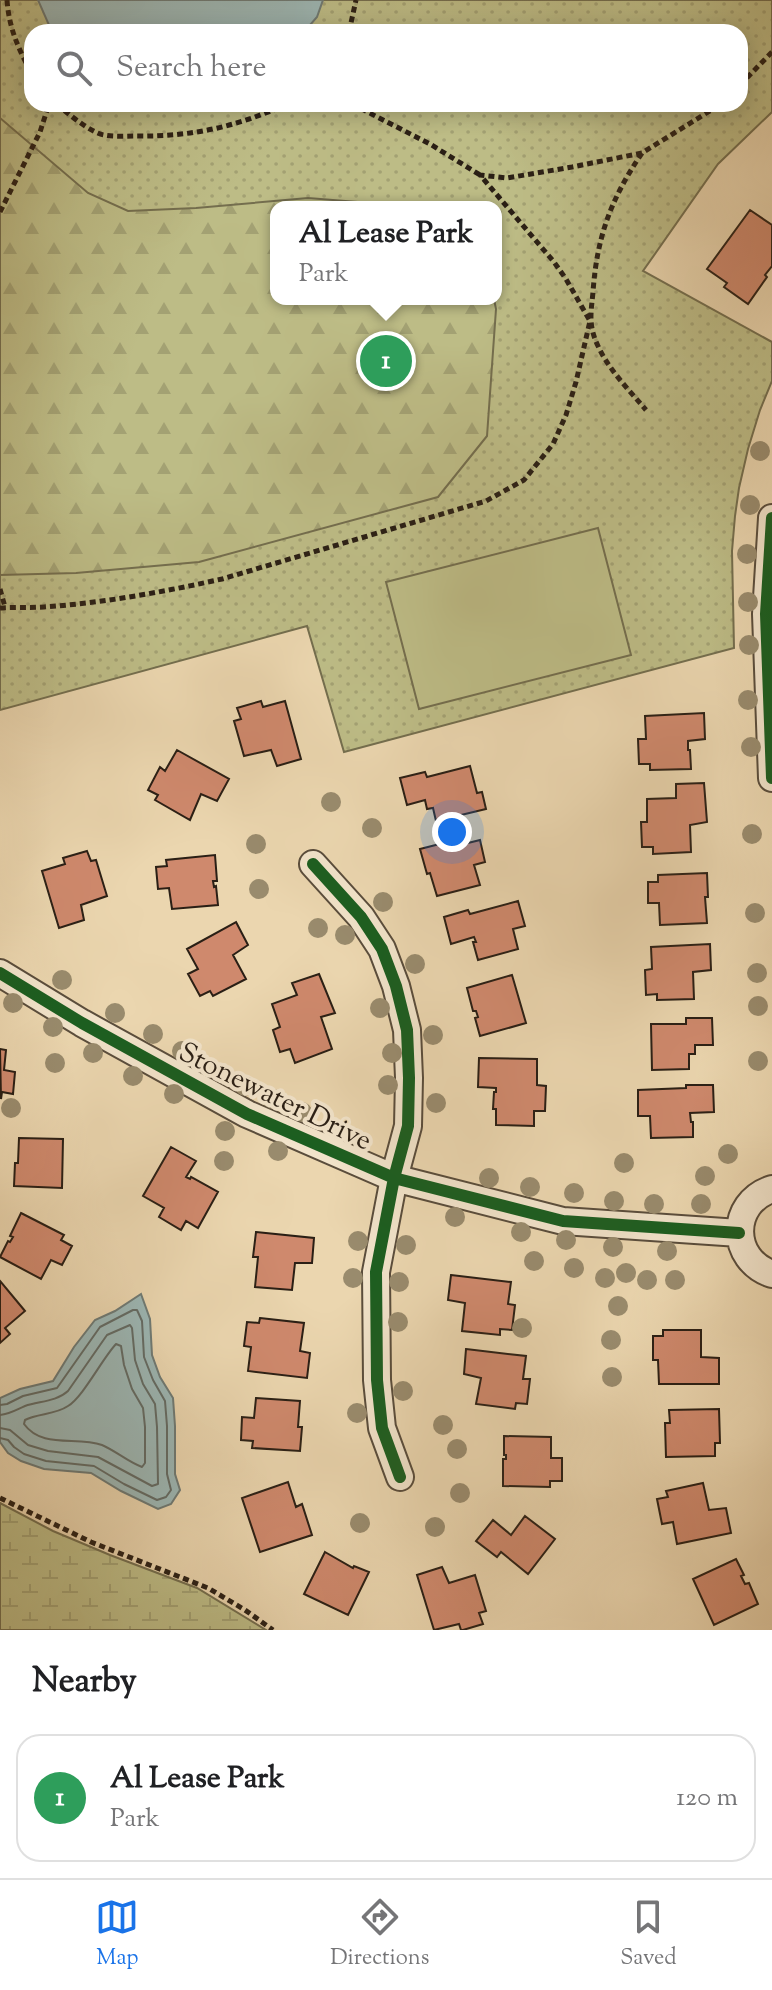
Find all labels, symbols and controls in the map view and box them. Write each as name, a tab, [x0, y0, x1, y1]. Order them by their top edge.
search box	[24, 24, 748, 112]
icon: search	[52, 46, 96, 90]
text: Search here	[116, 47, 266, 90]
popup	[270, 201, 502, 305]
text: Al Lease Park	[299, 213, 473, 256]
text: Park	[299, 256, 348, 293]
pin: 1	[360, 331, 412, 391]
your location	[432, 812, 472, 852]
street label: Stonewater Drive	[171, 1034, 378, 1162]
text: Nearby	[32, 1658, 137, 1707]
text: Al Lease Park	[110, 1758, 285, 1801]
text: 1	[56, 1780, 64, 1817]
text: 120 m	[676, 1780, 738, 1817]
text: Park	[110, 1801, 160, 1838]
tab: Map	[95, 1895, 139, 1975]
tab: Directions	[330, 1895, 429, 1975]
tab: Saved	[620, 1895, 677, 1975]

